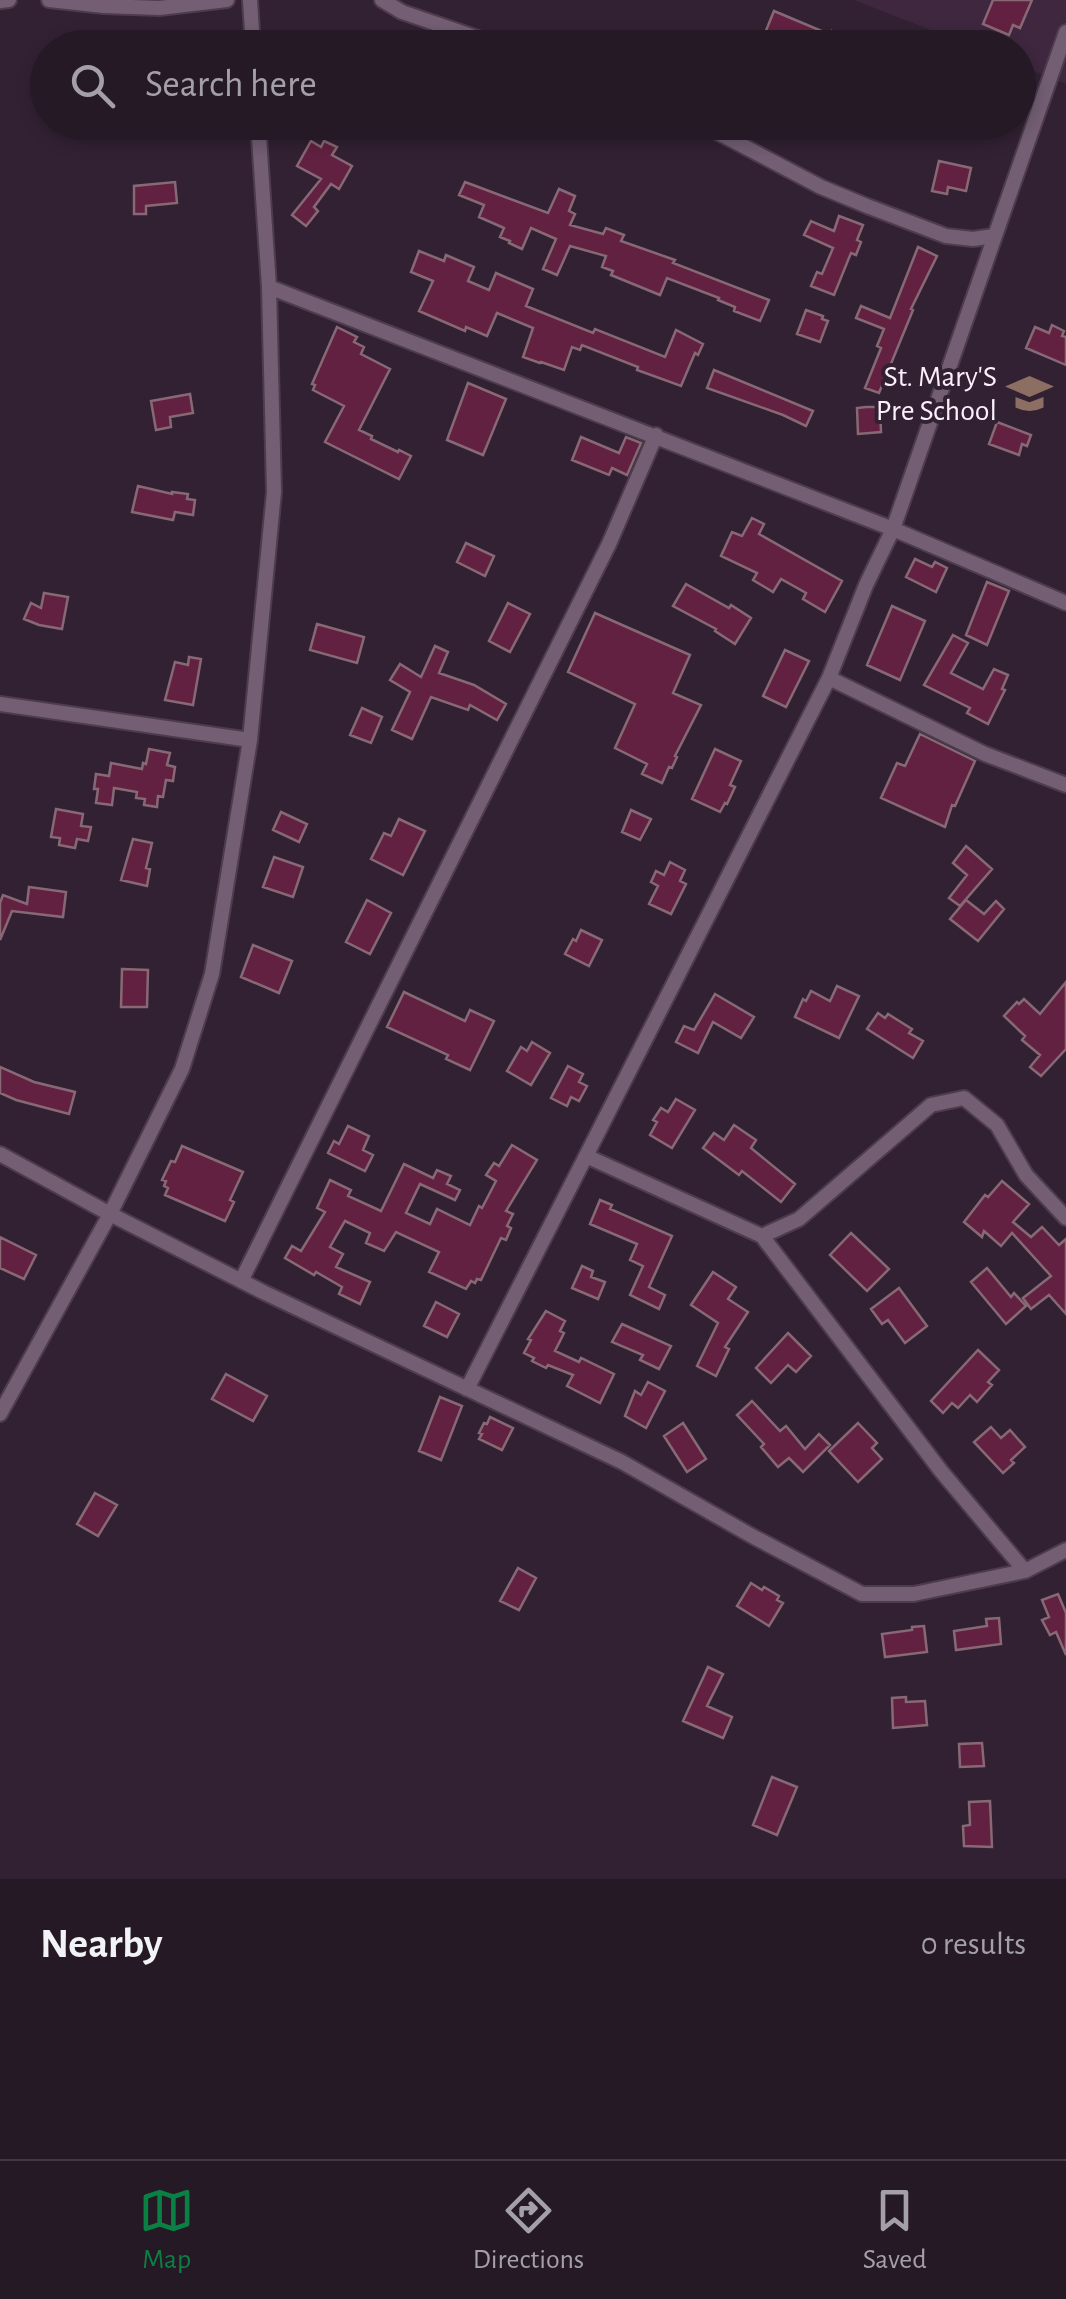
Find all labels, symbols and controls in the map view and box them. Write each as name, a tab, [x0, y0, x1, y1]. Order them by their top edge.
search box	[30, 30, 1036, 140]
icon: search	[65, 58, 120, 113]
text: Search here	[145, 66, 317, 104]
place label: St. Mary'S Pre School	[876, 362, 997, 426]
school or university icon: St. Mary'S Pre School	[1006, 369, 1054, 417]
text: Nearby	[40, 1923, 163, 1965]
text: 0 results	[921, 1928, 1026, 1960]
tab: Map	[139, 2183, 194, 2277]
tab: Directions	[473, 2183, 584, 2277]
tab: Saved	[863, 2183, 927, 2277]

